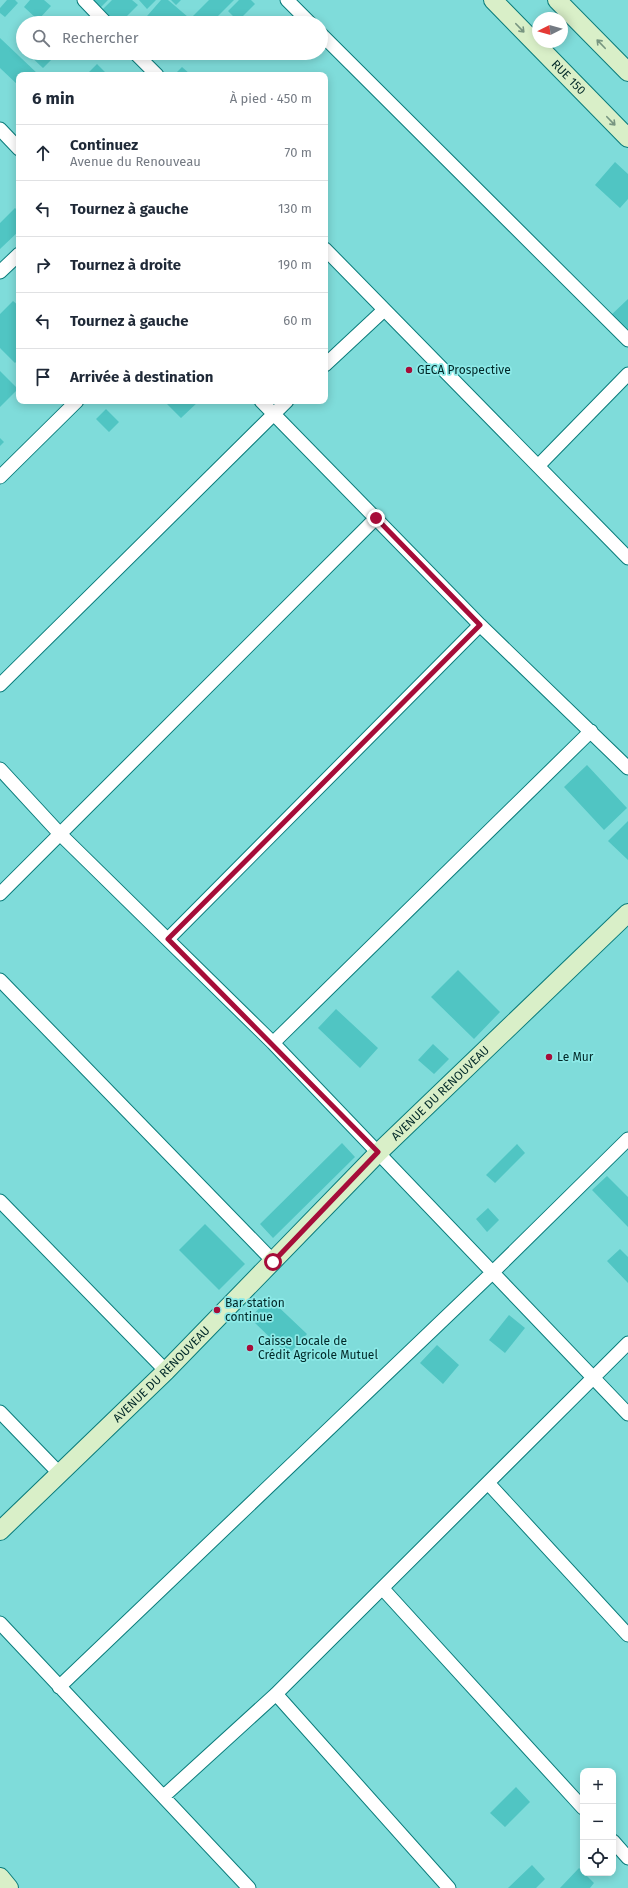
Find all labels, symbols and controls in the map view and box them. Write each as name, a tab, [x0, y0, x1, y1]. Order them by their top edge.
north arrow	[532, 12, 568, 48]
search box	[16, 16, 328, 60]
one-way arrow	[515, 23, 525, 33]
icon: search	[30, 27, 52, 49]
text: Rechercher	[62, 29, 138, 47]
one-way arrow	[596, 39, 606, 49]
street label: RUE 150	[549, 57, 589, 98]
text: 6 min	[32, 88, 75, 109]
text: À pied · 450 m	[230, 91, 312, 106]
one-way arrow	[606, 116, 616, 126]
text: Continuez	[70, 136, 138, 154]
icon: ahead	[32, 142, 54, 164]
text: 70 m	[285, 145, 312, 160]
text: Avenue du Renouveau	[70, 154, 201, 169]
icon: left	[32, 198, 54, 220]
text: Tournez à gauche	[70, 200, 189, 218]
text: 130 m	[278, 201, 312, 216]
icon: right	[32, 254, 54, 276]
text: Tournez à droite	[70, 256, 181, 274]
text: 190 m	[278, 257, 312, 272]
icon: left	[32, 310, 54, 332]
text: Tournez à gauche	[70, 312, 189, 330]
text: 60 m	[283, 313, 312, 328]
place label: GECA Prospective	[417, 363, 511, 377]
marker: GECA Prospective	[404, 365, 414, 375]
icon: arrive	[32, 366, 54, 388]
text: Arrivée à destination	[70, 368, 213, 386]
route end	[367, 509, 385, 527]
street label: AVENUE DU RENOUVEAU	[388, 1043, 492, 1143]
place label: Le Mur	[557, 1050, 594, 1064]
marker: Le Mur	[544, 1052, 554, 1062]
route start	[264, 1253, 282, 1271]
place label: Bar station continue	[225, 1296, 285, 1324]
marker: Bar station continue	[212, 1305, 222, 1315]
street label: AVENUE DU RENOUVEAU	[110, 1323, 213, 1425]
place label: Caisse Locale de Crédit Agricole Mutuel	[258, 1334, 378, 1362]
marker: Caisse Locale de Crédit Agricole Mutuel	[245, 1343, 255, 1353]
map controls	[580, 1768, 616, 1876]
button: +	[580, 1768, 616, 1804]
button: −	[580, 1804, 616, 1840]
button: locate	[580, 1840, 616, 1876]

